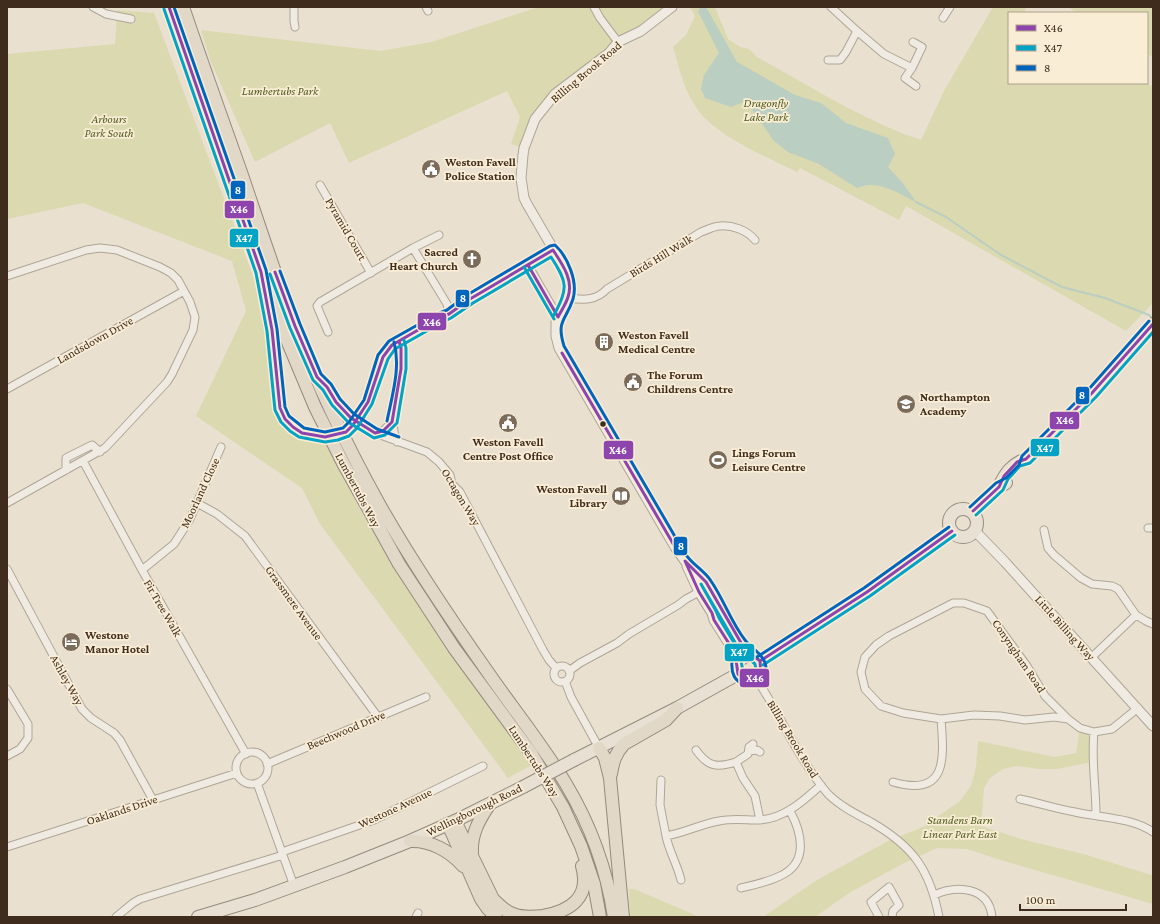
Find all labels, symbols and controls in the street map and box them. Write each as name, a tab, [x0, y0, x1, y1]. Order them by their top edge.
legend	[1008, 12, 1148, 84]
text: X46	[1044, 21, 1063, 35]
street label: Billing Brook Road	[548, 38, 625, 106]
text: X47	[1044, 41, 1062, 55]
text: 8	[1044, 61, 1050, 75]
park label: Lumbertubs Park	[242, 84, 319, 98]
park label: Dragonfly Lake Park	[744, 96, 789, 124]
park label: Arbours Park South	[84, 112, 134, 140]
place label: Weston Favell Police Station	[444, 155, 516, 183]
public building icon: Weston Favell Police Station	[420, 158, 442, 180]
line badge: 8	[230, 180, 246, 200]
text: 8	[235, 184, 241, 196]
street label: Pyramid Court	[322, 195, 370, 264]
line badge: X46	[224, 200, 255, 219]
text: X46	[230, 203, 248, 215]
line badge: X47	[229, 228, 259, 248]
street label: Birds Hill Walk	[627, 231, 695, 280]
text: X47	[236, 232, 252, 244]
place label: Sacred Heart Church	[389, 245, 458, 273]
church icon: Sacred Heart Church	[461, 248, 483, 270]
line badge: 8	[455, 289, 470, 308]
text: 8	[460, 292, 466, 304]
line badge: X46	[417, 312, 447, 331]
street label: Landsdown Drive	[54, 313, 136, 367]
text: X46	[423, 316, 441, 328]
place label: Weston Favell Medical Centre	[617, 328, 696, 356]
building icon: Weston Favell Medical Centre	[593, 331, 615, 353]
place label: The Forum Childrens Centre	[647, 368, 733, 396]
public building icon: The Forum Childrens Centre	[622, 371, 644, 393]
line badge: 8	[1075, 386, 1090, 405]
text: 8	[1079, 389, 1085, 401]
place label: Northampton Academy	[919, 390, 990, 418]
school or university icon: Northampton Academy	[895, 393, 917, 415]
line badge: X46	[1049, 411, 1080, 430]
public building icon: Weston Favell Centre Post Office	[497, 412, 519, 434]
text: X46	[1056, 414, 1074, 426]
unlabelled marker	[598, 419, 608, 429]
place label: Weston Favell Centre Post Office	[463, 435, 554, 463]
line badge: X47	[1030, 438, 1060, 457]
line badge: X46	[603, 440, 634, 460]
text: X47	[1037, 442, 1053, 454]
text: X46	[609, 444, 627, 456]
place label: Lings Forum Leisure Centre	[732, 446, 806, 474]
sports icon: Lings Forum Leisure Centre	[707, 449, 729, 471]
street label: Lumbertubs Way	[332, 450, 384, 530]
street label: Moorland Close	[178, 456, 222, 530]
street label: Octagon Way	[438, 466, 484, 529]
place label: Weston Favell Library	[535, 482, 608, 510]
library icon: Weston Favell Library	[610, 485, 632, 507]
line badge: 8	[673, 536, 688, 556]
text: 8	[678, 540, 684, 552]
street label: Grassmere Avenue	[262, 563, 326, 643]
street label: Fir Tree Walk	[141, 577, 185, 639]
street label: Little Billing Way	[1032, 593, 1098, 664]
street label: Conyngham Road	[989, 617, 1049, 696]
place label: Westone Manor Hotel	[84, 628, 150, 656]
hotel icon: Westone Manor Hotel	[60, 631, 82, 653]
line badge: X47	[724, 643, 755, 662]
text: X47	[731, 646, 747, 658]
street label: Ashley Way	[47, 652, 87, 708]
line badge: X46	[739, 668, 770, 688]
text: X46	[746, 672, 764, 684]
street label: Billing Brook Road	[764, 697, 822, 781]
street label: Beechwood Drive	[305, 707, 387, 753]
street label: Lumbertubs Way	[506, 723, 563, 800]
street label: Wellingborough Road	[424, 780, 525, 839]
street label: Westone Avenue	[356, 785, 434, 831]
street label: Oaklands Drive	[85, 792, 159, 828]
park label: Standens Barn Linear Park East	[923, 813, 998, 841]
scale bar	[1020, 886, 1126, 912]
text: 100 m	[1026, 893, 1056, 907]

